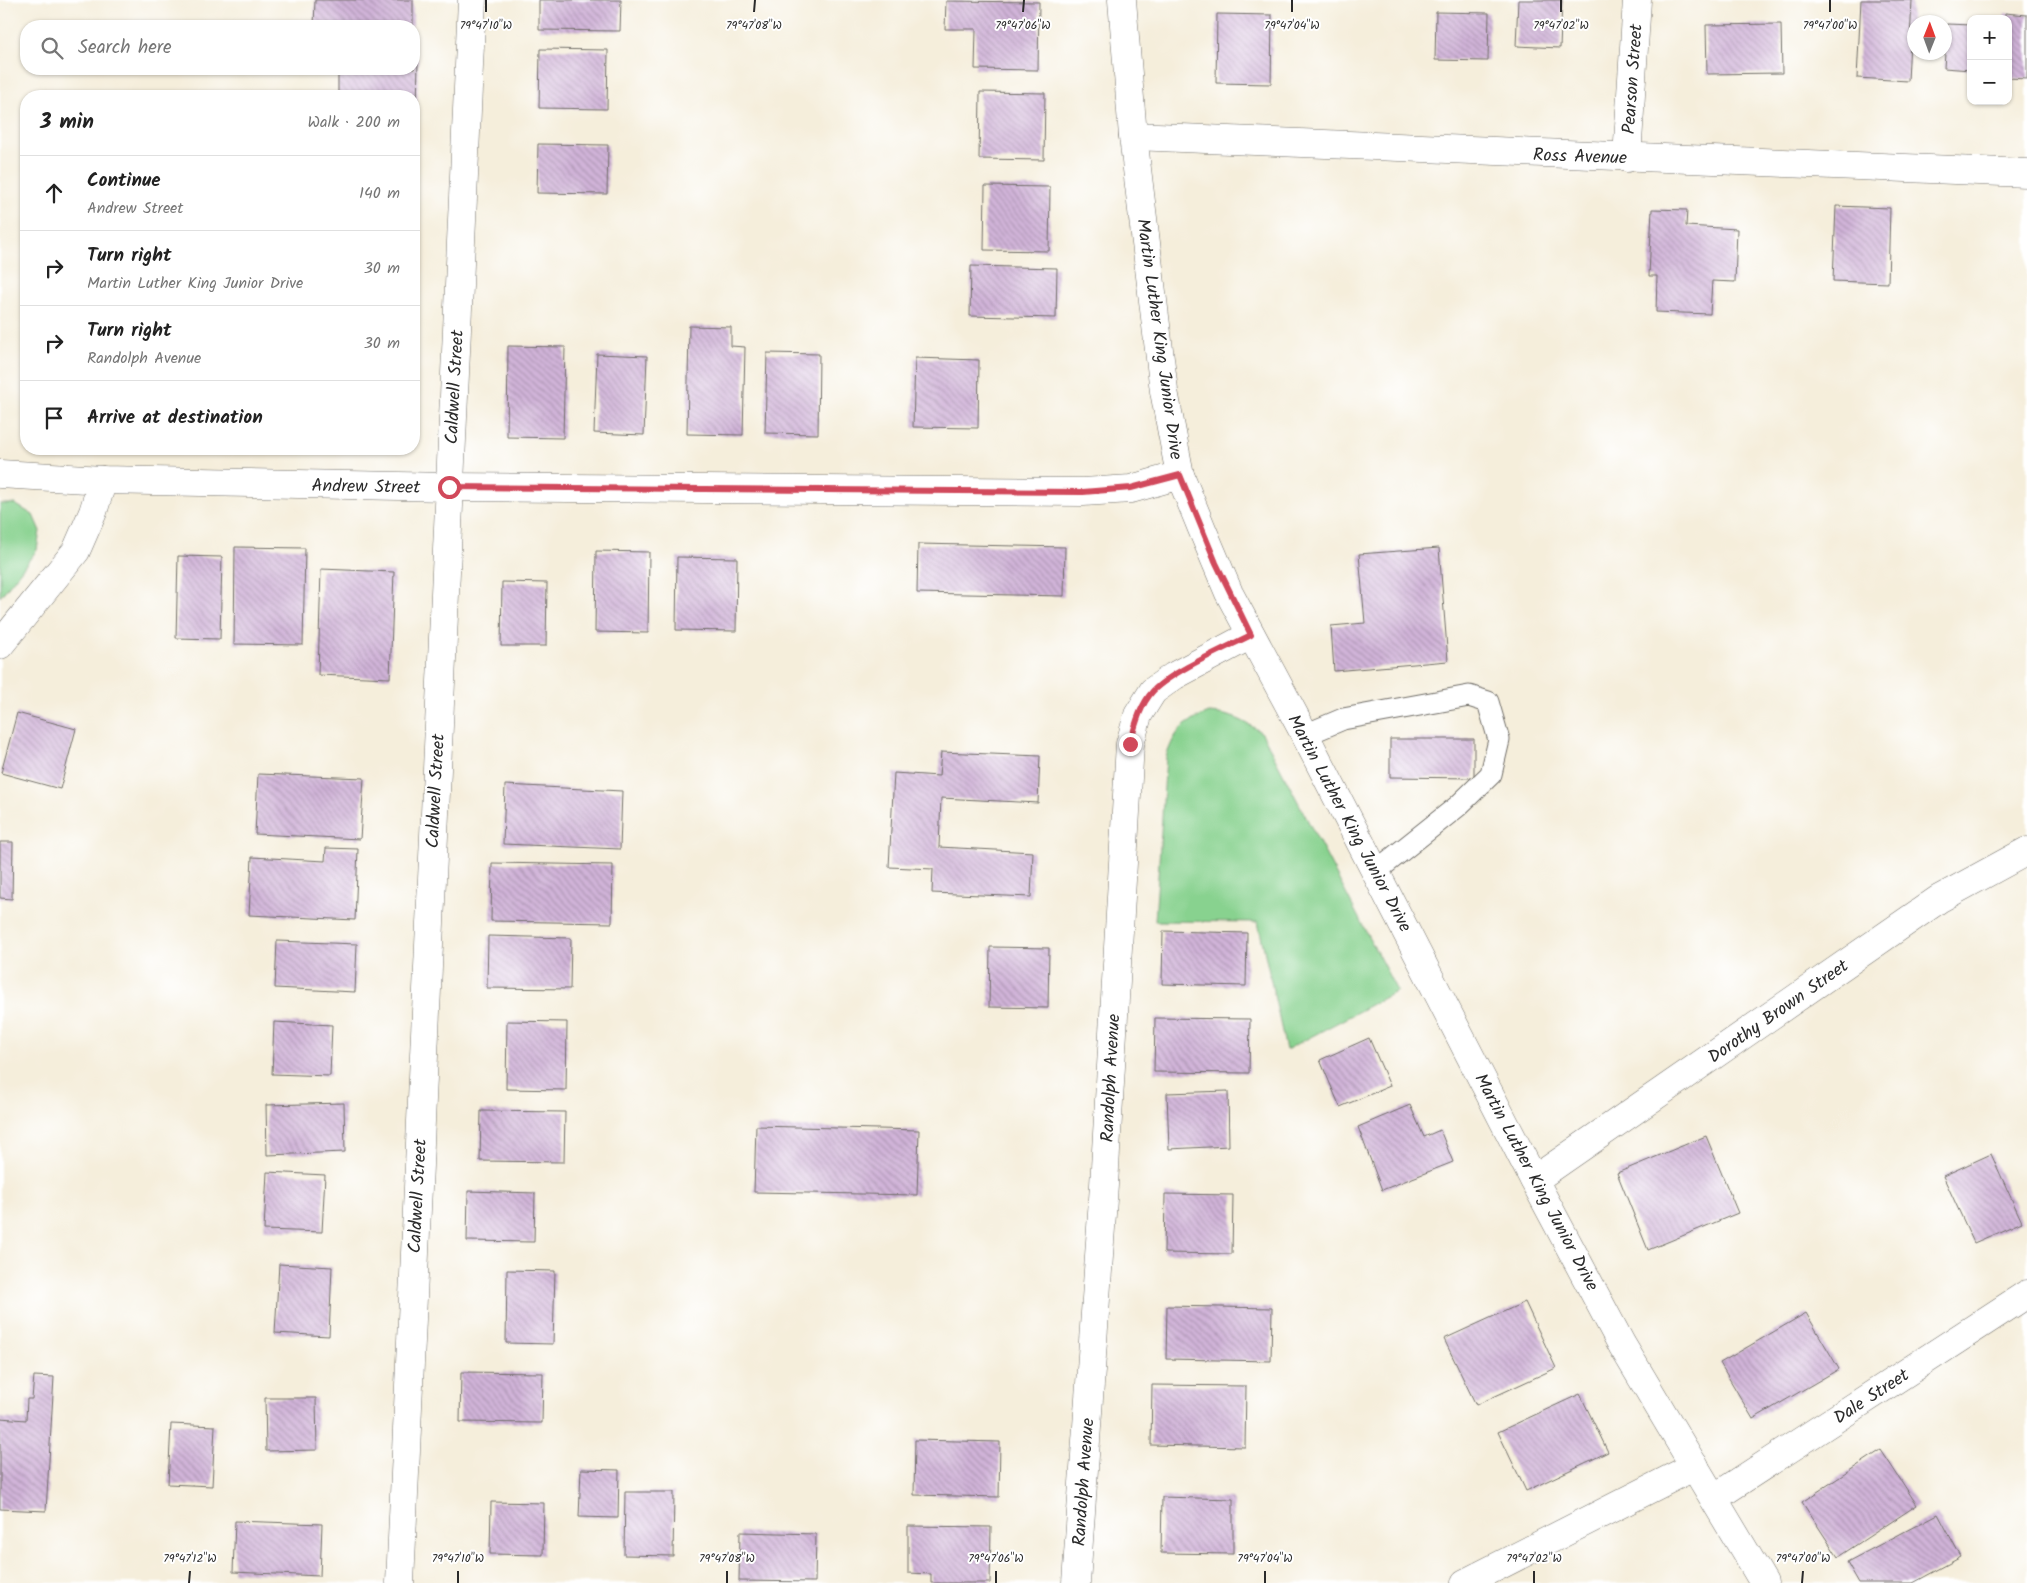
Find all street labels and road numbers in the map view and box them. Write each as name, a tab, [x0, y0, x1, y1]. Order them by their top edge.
street label: Pearson Street	[1615, 22, 1652, 135]
street label: Ross Avenue	[1532, 141, 1628, 174]
street label: Martin Luther King Junior Drive	[1127, 217, 1190, 462]
street label: Caldwell Street	[438, 328, 473, 445]
street label: Andrew Street	[311, 472, 422, 503]
street label: Martin Luther King Junior Drive	[1279, 710, 1419, 938]
street label: Caldwell Street	[419, 732, 454, 849]
street label: Dorothy Brown Street	[1702, 952, 1856, 1072]
street label: Randolph Avenue	[1094, 1013, 1129, 1143]
street label: Martin Luther King Junior Drive	[1466, 1069, 1606, 1297]
street label: Caldwell Street	[401, 1137, 436, 1254]
street label: Dale Street	[1828, 1361, 1916, 1433]
street label: Randolph Avenue	[1066, 1417, 1103, 1547]

